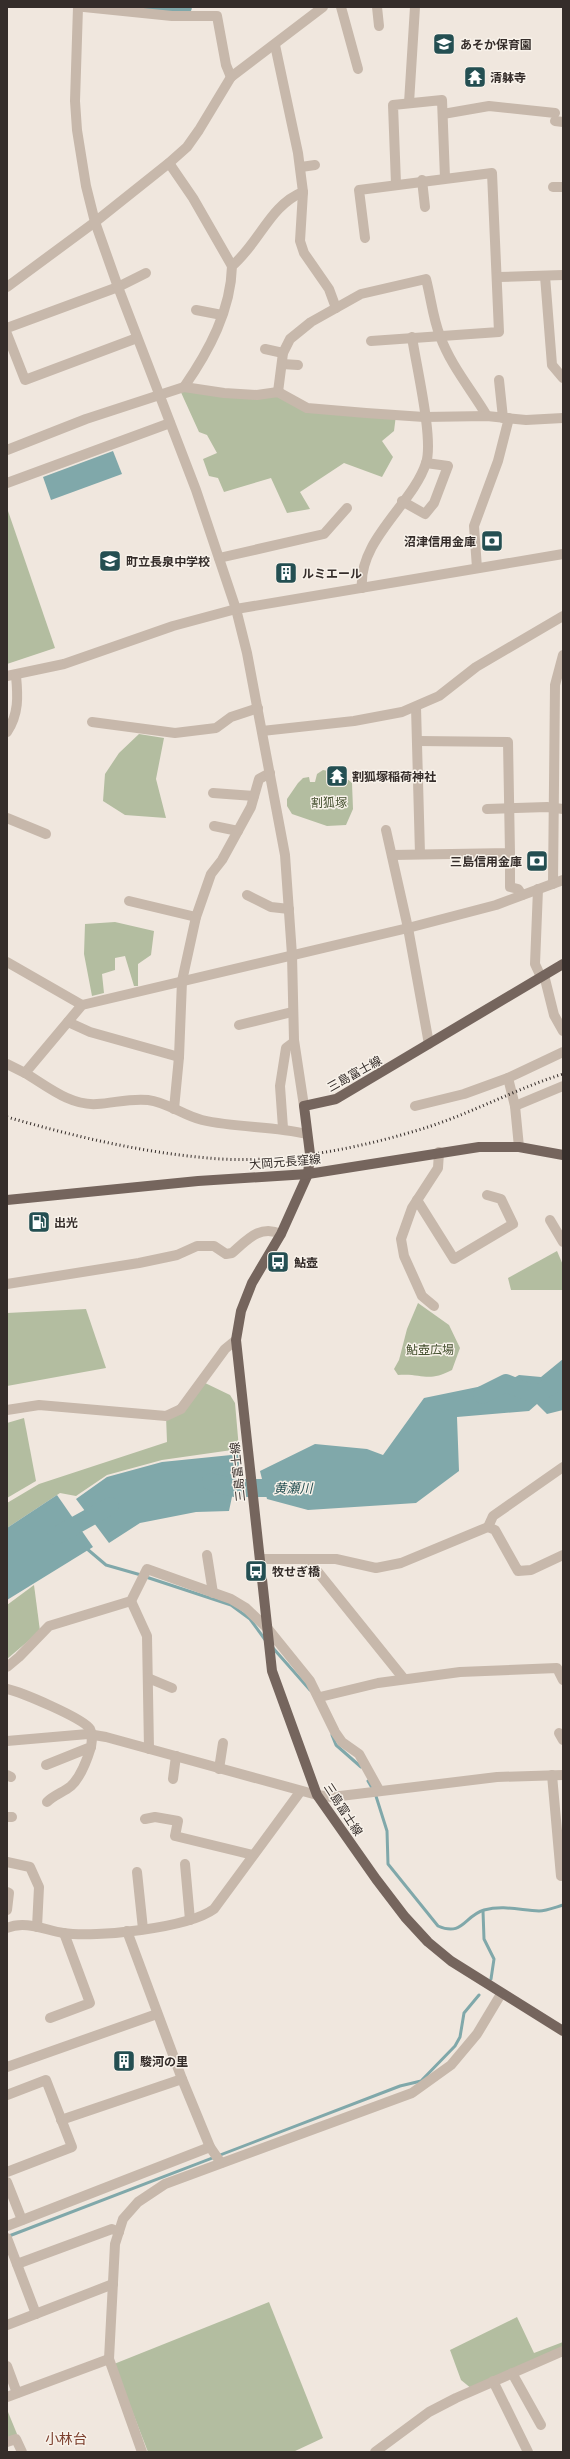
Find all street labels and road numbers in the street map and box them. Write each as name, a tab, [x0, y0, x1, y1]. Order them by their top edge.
street label: 三島富士線	[324, 1052, 384, 1094]
street label: 大岡元長窪線	[249, 1151, 321, 1171]
street label: 三島富士線	[227, 1441, 247, 1503]
street label: 三島富士線	[322, 1780, 366, 1838]

